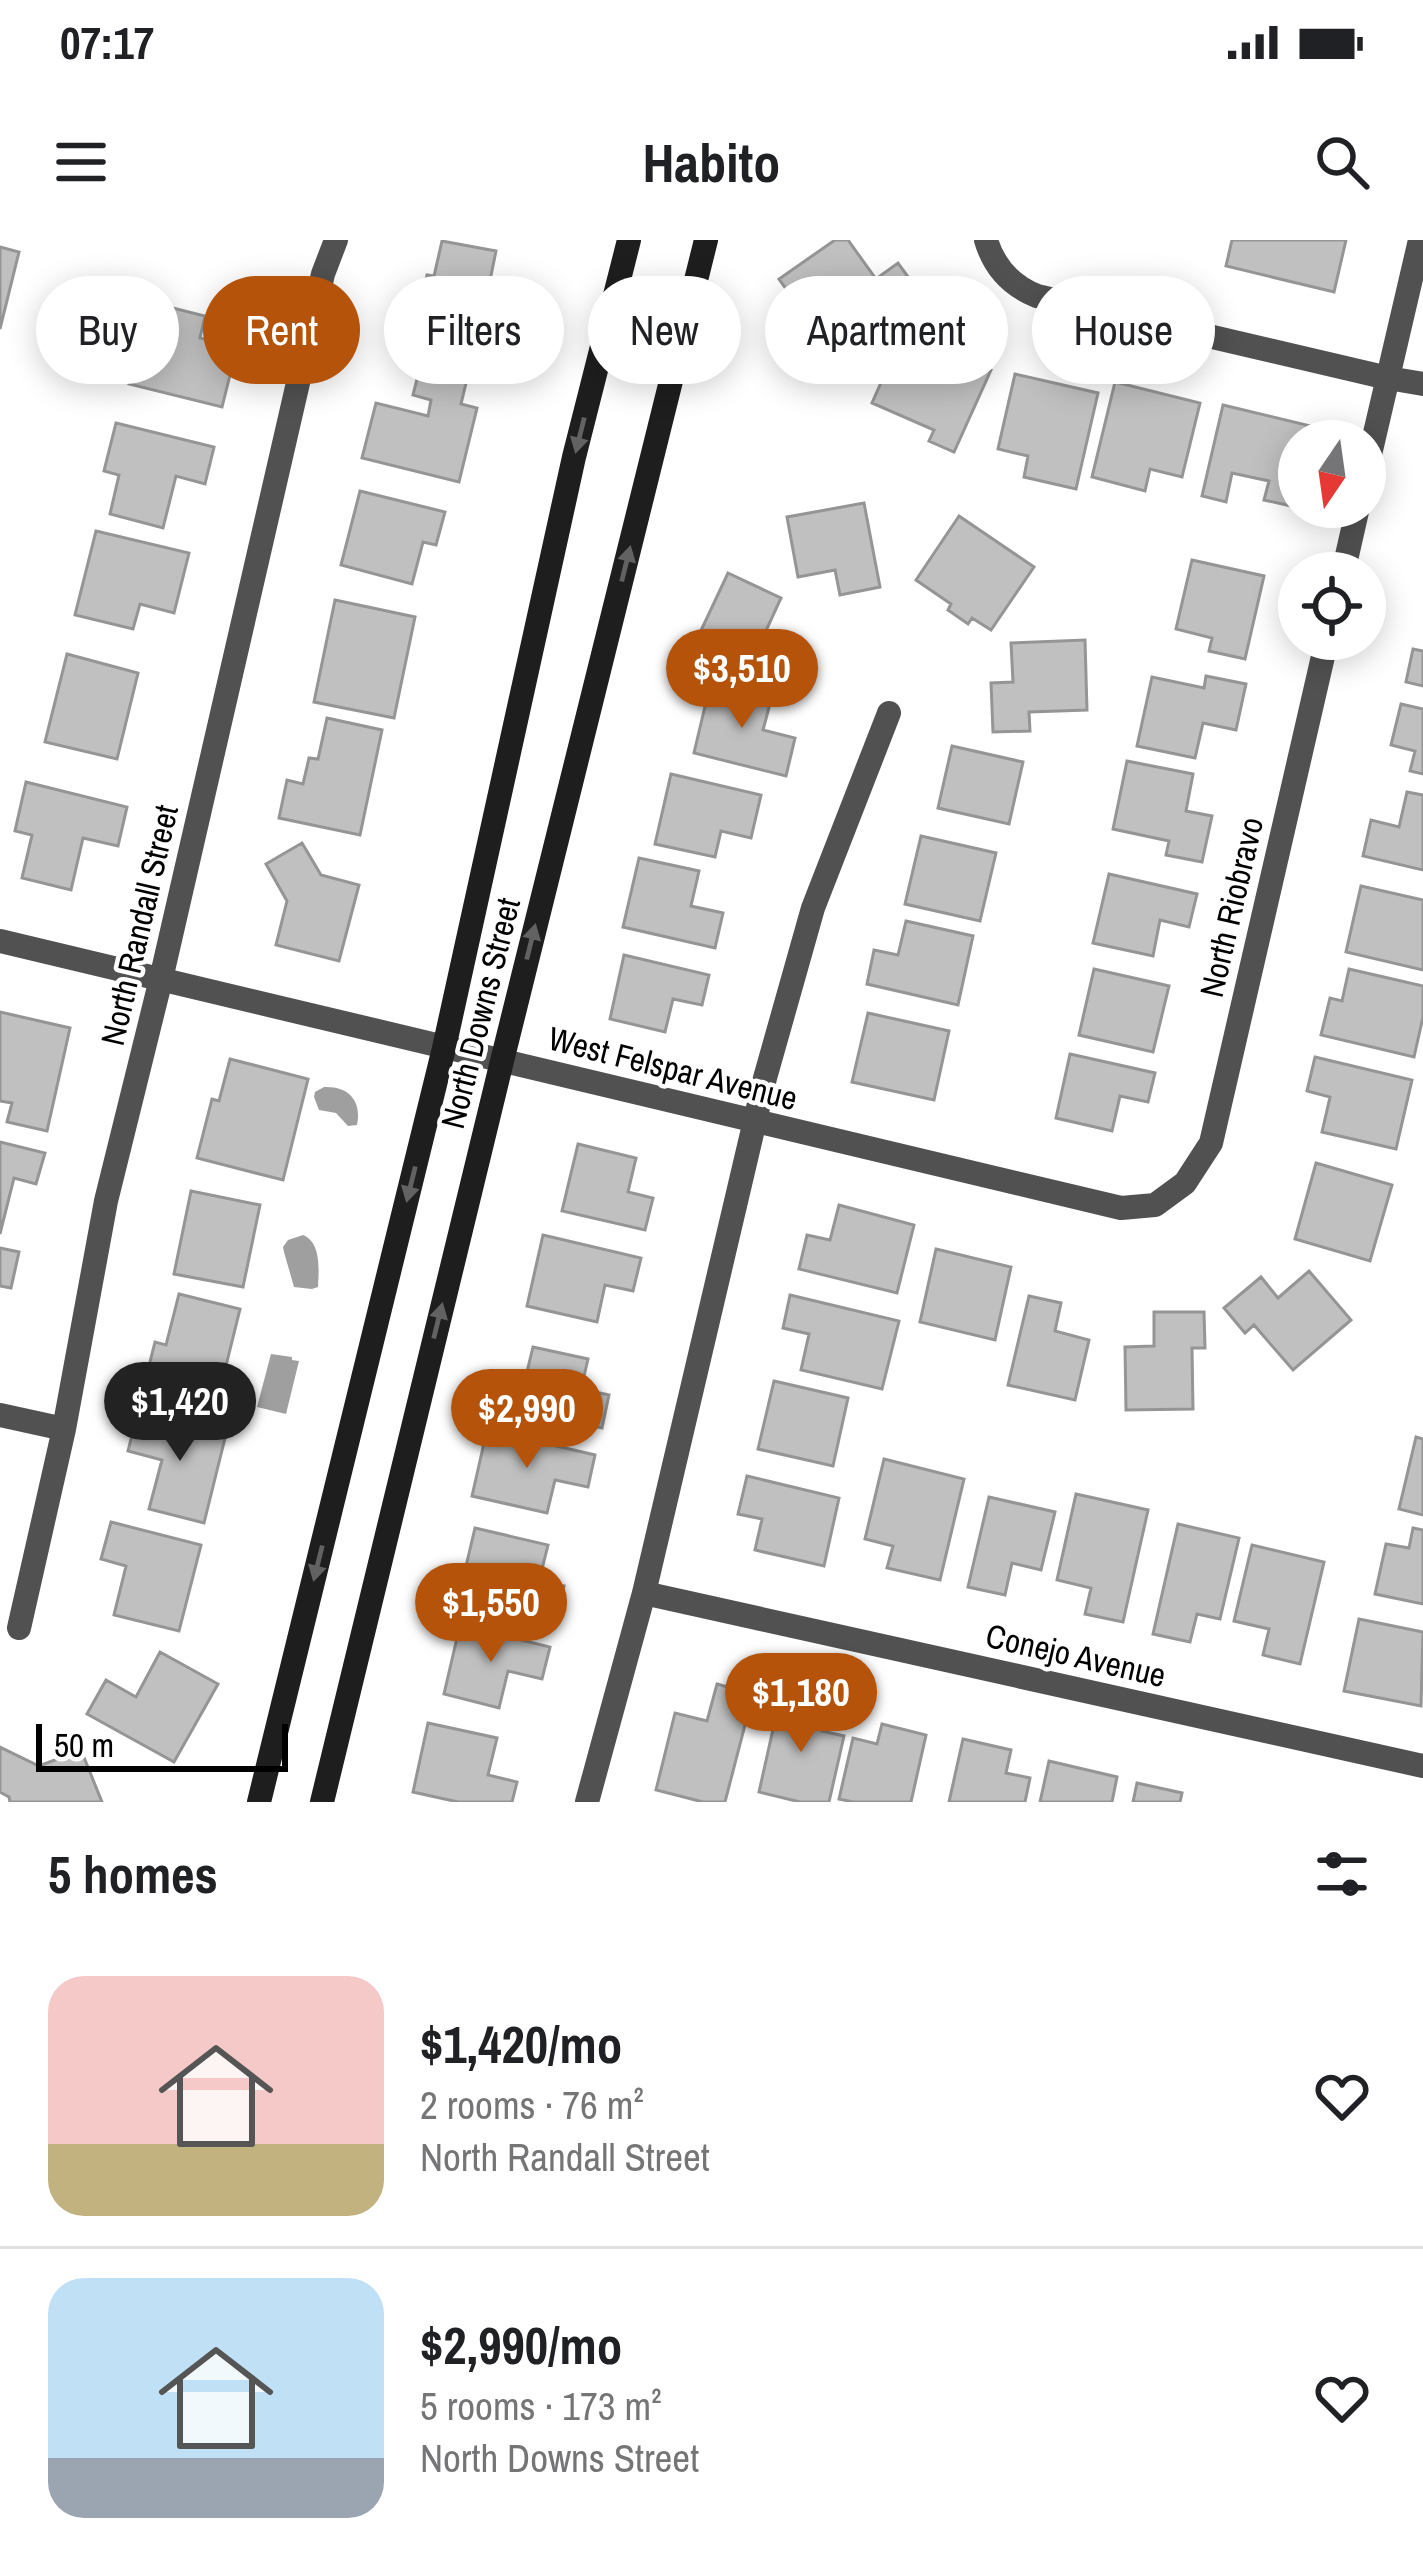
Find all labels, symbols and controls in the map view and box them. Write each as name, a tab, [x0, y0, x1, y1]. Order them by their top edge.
text: 07:17	[60, 12, 154, 73]
text: Habito	[643, 126, 780, 199]
icon: menu	[48, 129, 114, 195]
icon: search	[1309, 129, 1375, 195]
chip: Buy	[36, 276, 179, 384]
chip: Rent	[203, 276, 360, 384]
chip: Filters	[384, 276, 564, 384]
chip: New	[588, 276, 741, 384]
chip: Apartment	[765, 276, 1008, 384]
chip: House	[1032, 276, 1215, 384]
one-way arrow	[570, 417, 589, 454]
north arrow	[1278, 420, 1386, 528]
map controls	[1278, 420, 1386, 660]
one-way arrow	[617, 545, 636, 582]
button: locate	[1278, 552, 1386, 660]
pin: $3,510	[644, 629, 840, 731]
text: $3,510	[693, 642, 791, 694]
street label: North Randall Street	[90, 801, 188, 1049]
street label: North Riobravo	[1189, 813, 1273, 1001]
street label: North Downs Street	[430, 893, 530, 1133]
one-way arrow	[523, 924, 542, 961]
street label: West Felspar Avenue	[544, 1016, 802, 1120]
one-way arrow	[401, 1166, 420, 1203]
one-way arrow	[430, 1302, 449, 1339]
pin: $1,420	[82, 1362, 278, 1464]
pin: $2,990	[429, 1369, 625, 1471]
text: $1,420	[131, 1375, 229, 1427]
text: $2,990	[478, 1382, 576, 1434]
one-way arrow	[308, 1544, 327, 1581]
pin: $1,550	[393, 1563, 589, 1665]
text: $1,550	[442, 1576, 540, 1628]
street label: Conejo Avenue	[982, 1613, 1170, 1697]
pin: $1,180	[703, 1653, 899, 1755]
text: $1,180	[752, 1666, 850, 1718]
scale bar	[36, 1718, 288, 1771]
text: 50 m	[54, 1723, 114, 1767]
text: 5 homes	[48, 1840, 218, 1909]
icon: filters	[1309, 1841, 1375, 1907]
text: $1,420/mo	[420, 2010, 622, 2079]
icon: home	[144, 2024, 288, 2168]
icon: heart	[1309, 2063, 1375, 2129]
text: 2 rooms · 76 m²	[420, 2079, 644, 2131]
text: North Randall Street	[420, 2131, 710, 2183]
text: $2,990/mo	[420, 2311, 622, 2380]
icon: home	[144, 2326, 288, 2470]
icon: heart	[1309, 2365, 1375, 2431]
text: 5 rooms · 173 m²	[420, 2380, 662, 2432]
text: North Downs Street	[420, 2432, 699, 2484]

